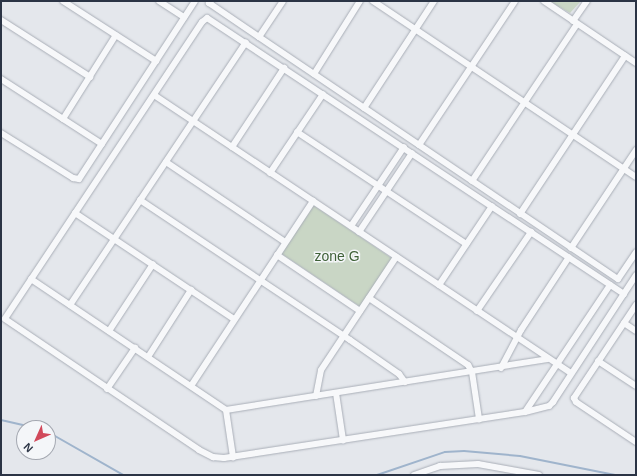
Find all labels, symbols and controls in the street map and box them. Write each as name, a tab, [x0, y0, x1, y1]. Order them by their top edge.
park label: zone G	[314, 248, 360, 264]
north arrow	[16, 420, 56, 460]
text: N	[21, 441, 35, 455]

